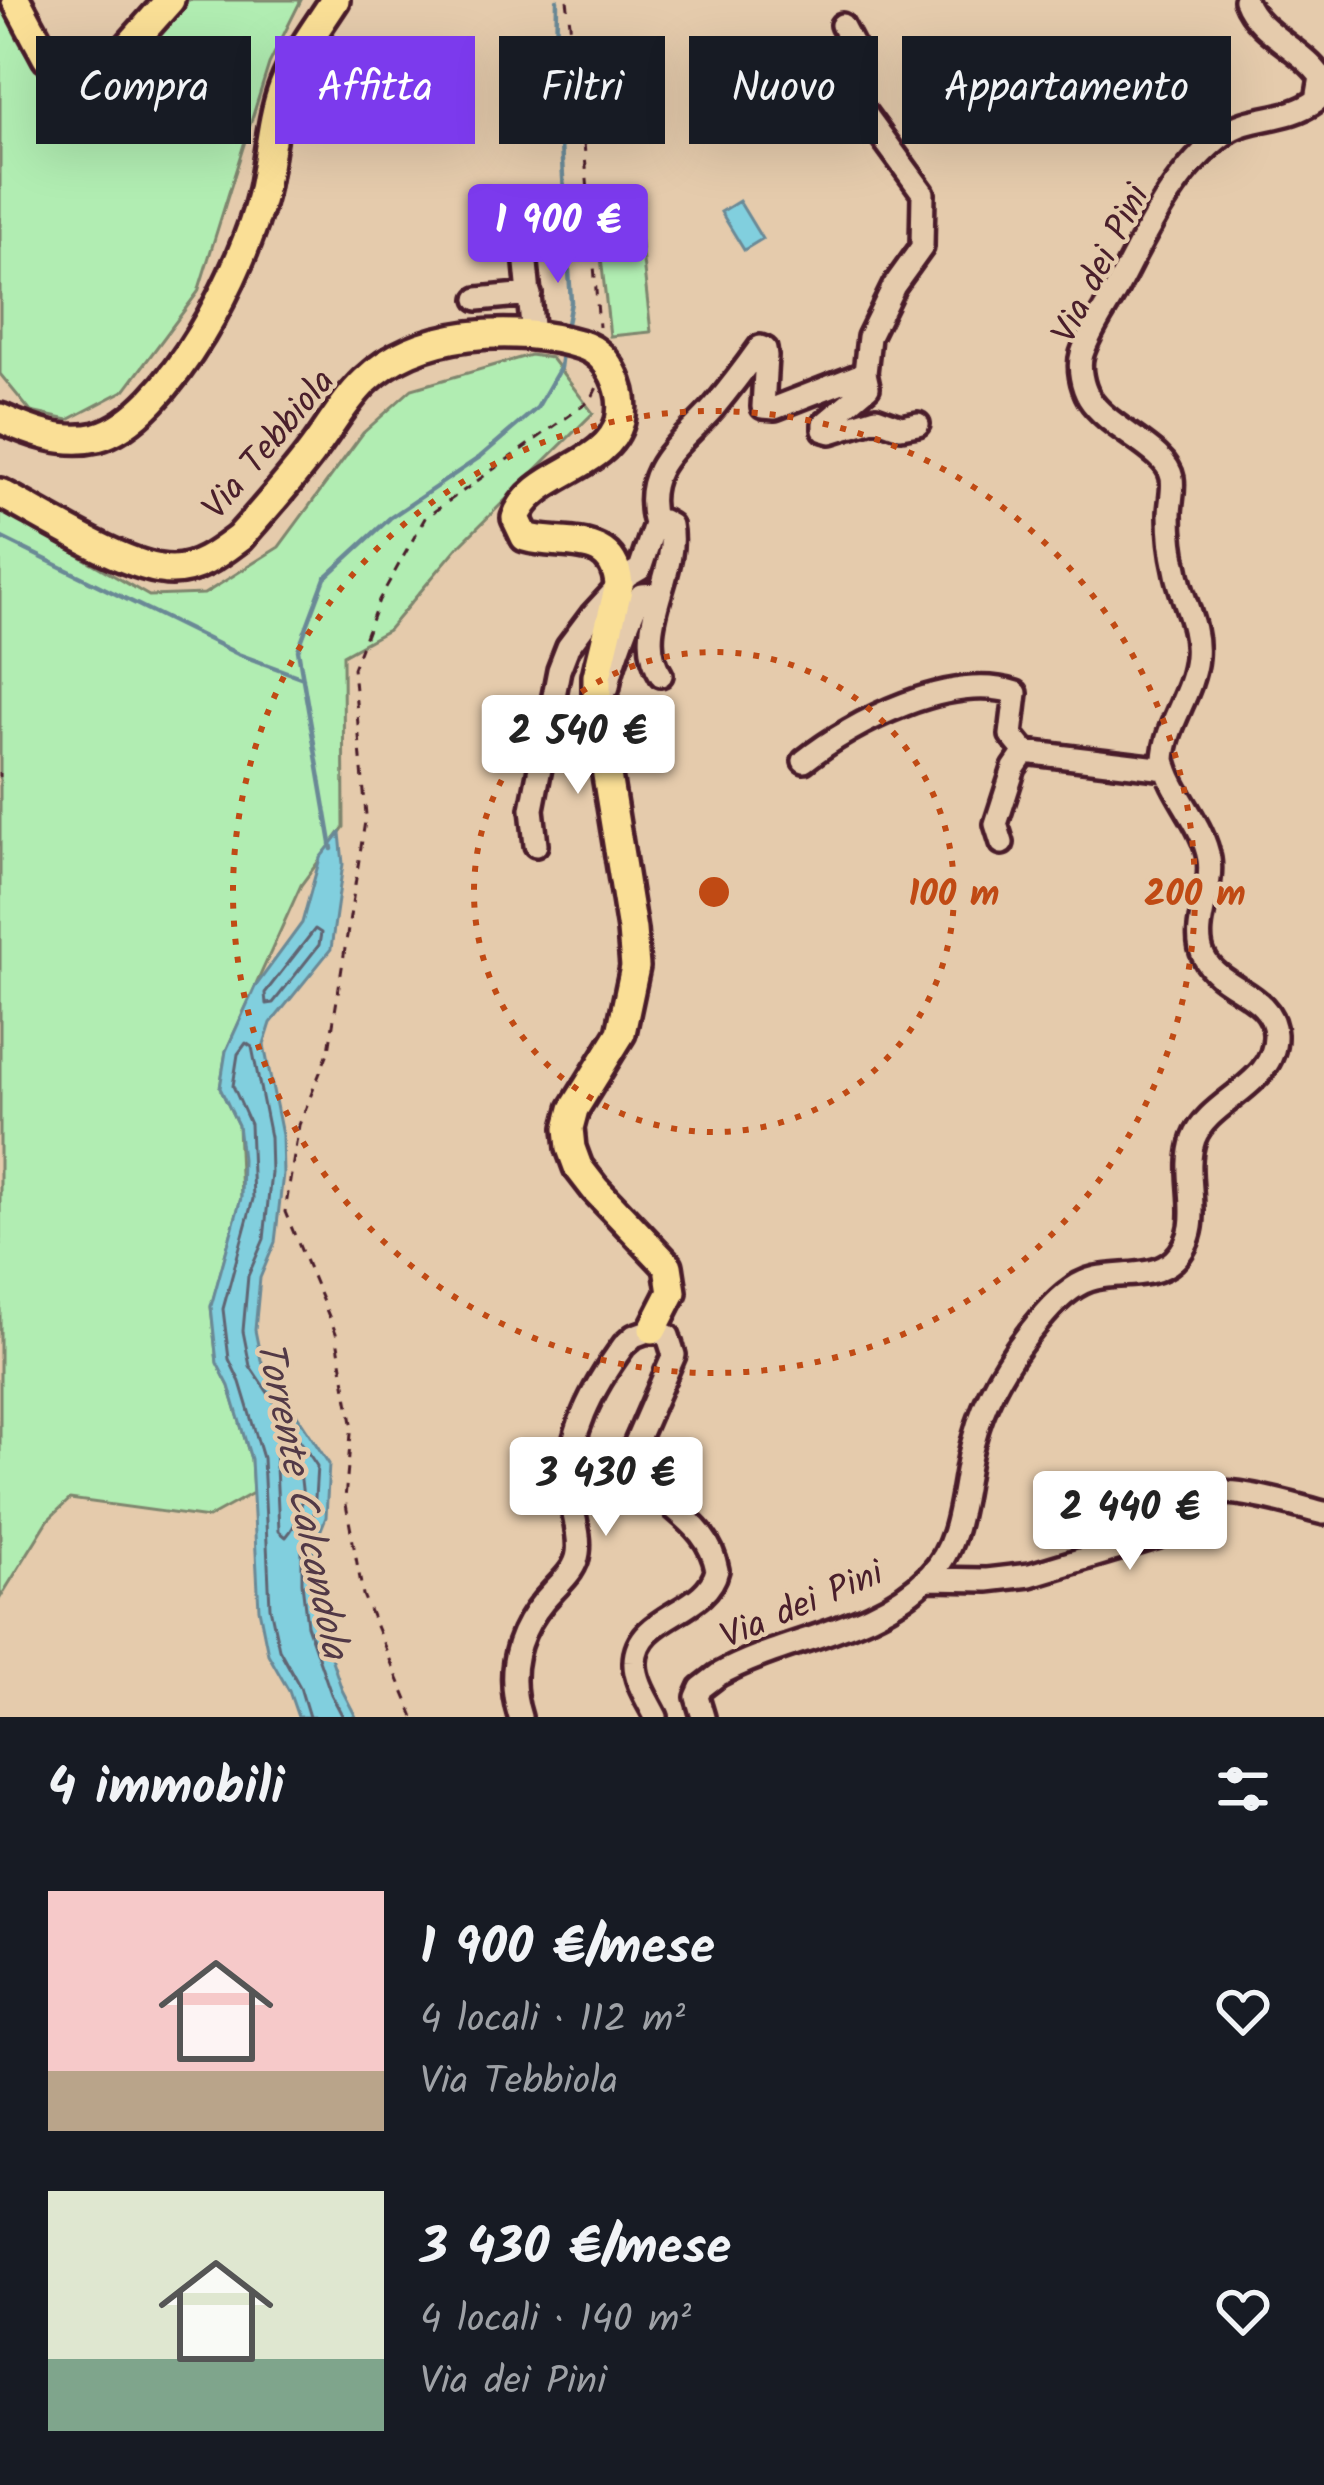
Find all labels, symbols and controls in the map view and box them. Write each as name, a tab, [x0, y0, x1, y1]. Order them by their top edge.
chip: Compra	[36, 36, 251, 144]
chip: Affitta	[275, 36, 475, 144]
chip: Filtri	[499, 36, 665, 144]
chip: Nuovo	[689, 36, 878, 144]
chip: Appartamento	[902, 36, 1231, 144]
street label: Via dei Pini	[1038, 174, 1167, 354]
pin: 1 900 €	[447, 184, 669, 286]
text: 1 900 €	[495, 192, 621, 254]
street label: Via Tebbiola	[189, 357, 350, 534]
pin: 2 540 €	[467, 695, 689, 797]
text: 2 540 €	[509, 703, 647, 765]
text: 100 m	[908, 867, 1000, 924]
text: 200 m	[1144, 867, 1246, 924]
centre of rings	[693, 871, 735, 913]
water label: Torrente Calcandola	[236, 1335, 365, 1667]
pin: 3 430 €	[495, 1437, 717, 1539]
text: 3 430 €	[537, 1445, 675, 1507]
pin: 2 440 €	[1019, 1471, 1241, 1573]
text: 2 440 €	[1060, 1479, 1200, 1541]
street label: Via dei Pini	[712, 1546, 894, 1666]
text: 4 immobili	[48, 1749, 285, 1830]
icon: filters	[1210, 1756, 1276, 1822]
text: 1 900 €/mese	[420, 1909, 715, 1990]
icon: home	[144, 1939, 288, 2083]
icon: heart	[1210, 1978, 1276, 2044]
text: 4 locali · 112 m²	[420, 1990, 685, 2052]
text: Via Tebbiola	[420, 2052, 618, 2114]
text: 3 430 €/mese	[420, 2209, 731, 2290]
icon: home	[144, 2239, 288, 2383]
icon: heart	[1210, 2278, 1276, 2344]
text: 4 locali · 140 m²	[420, 2290, 691, 2352]
text: Via dei Pini	[420, 2352, 606, 2414]

